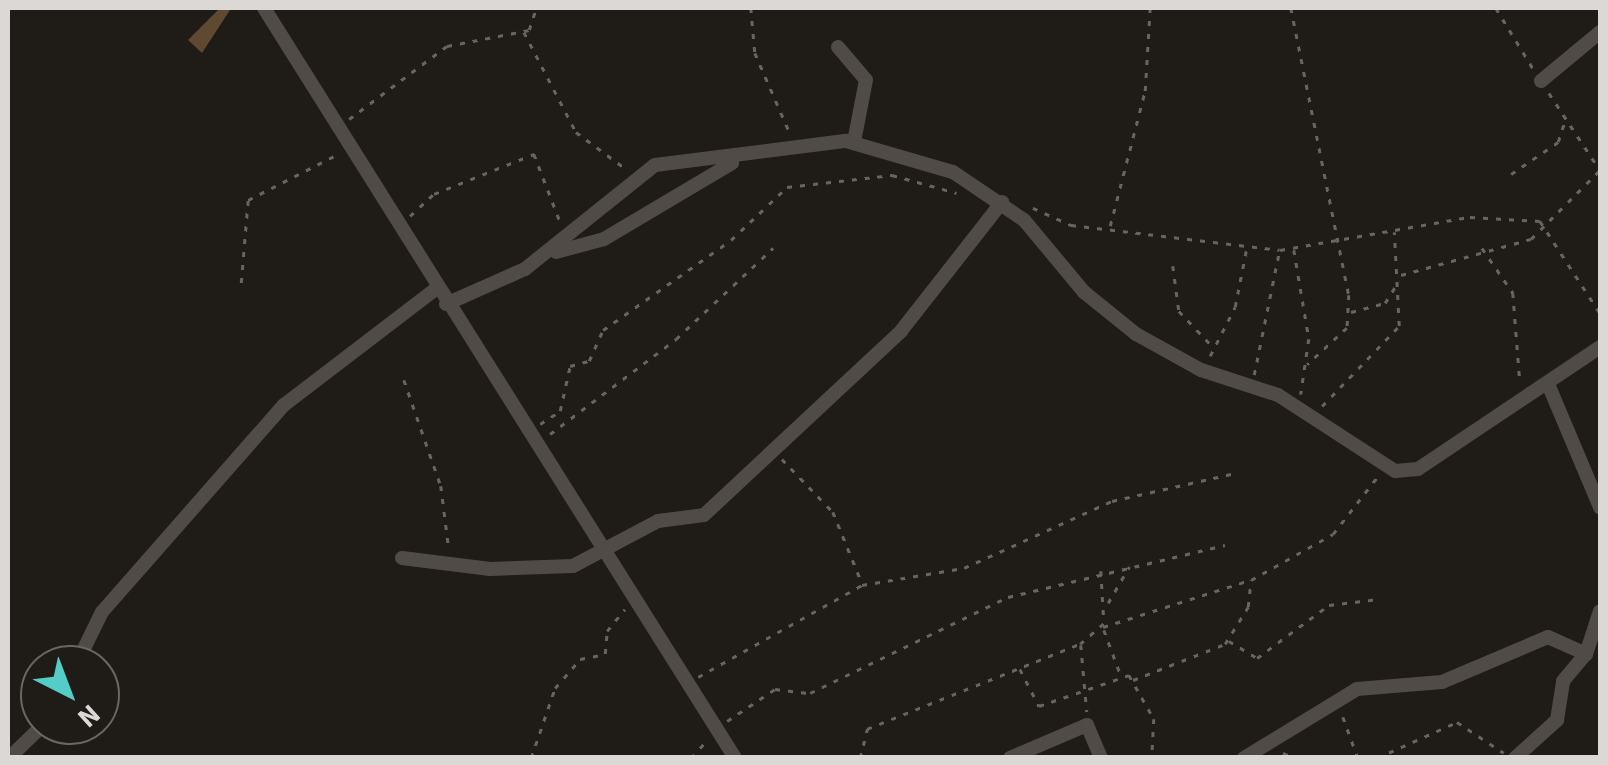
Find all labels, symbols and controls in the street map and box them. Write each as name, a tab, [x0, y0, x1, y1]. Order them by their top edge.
north arrow	[20, 645, 120, 745]
text: N	[68, 695, 109, 737]

